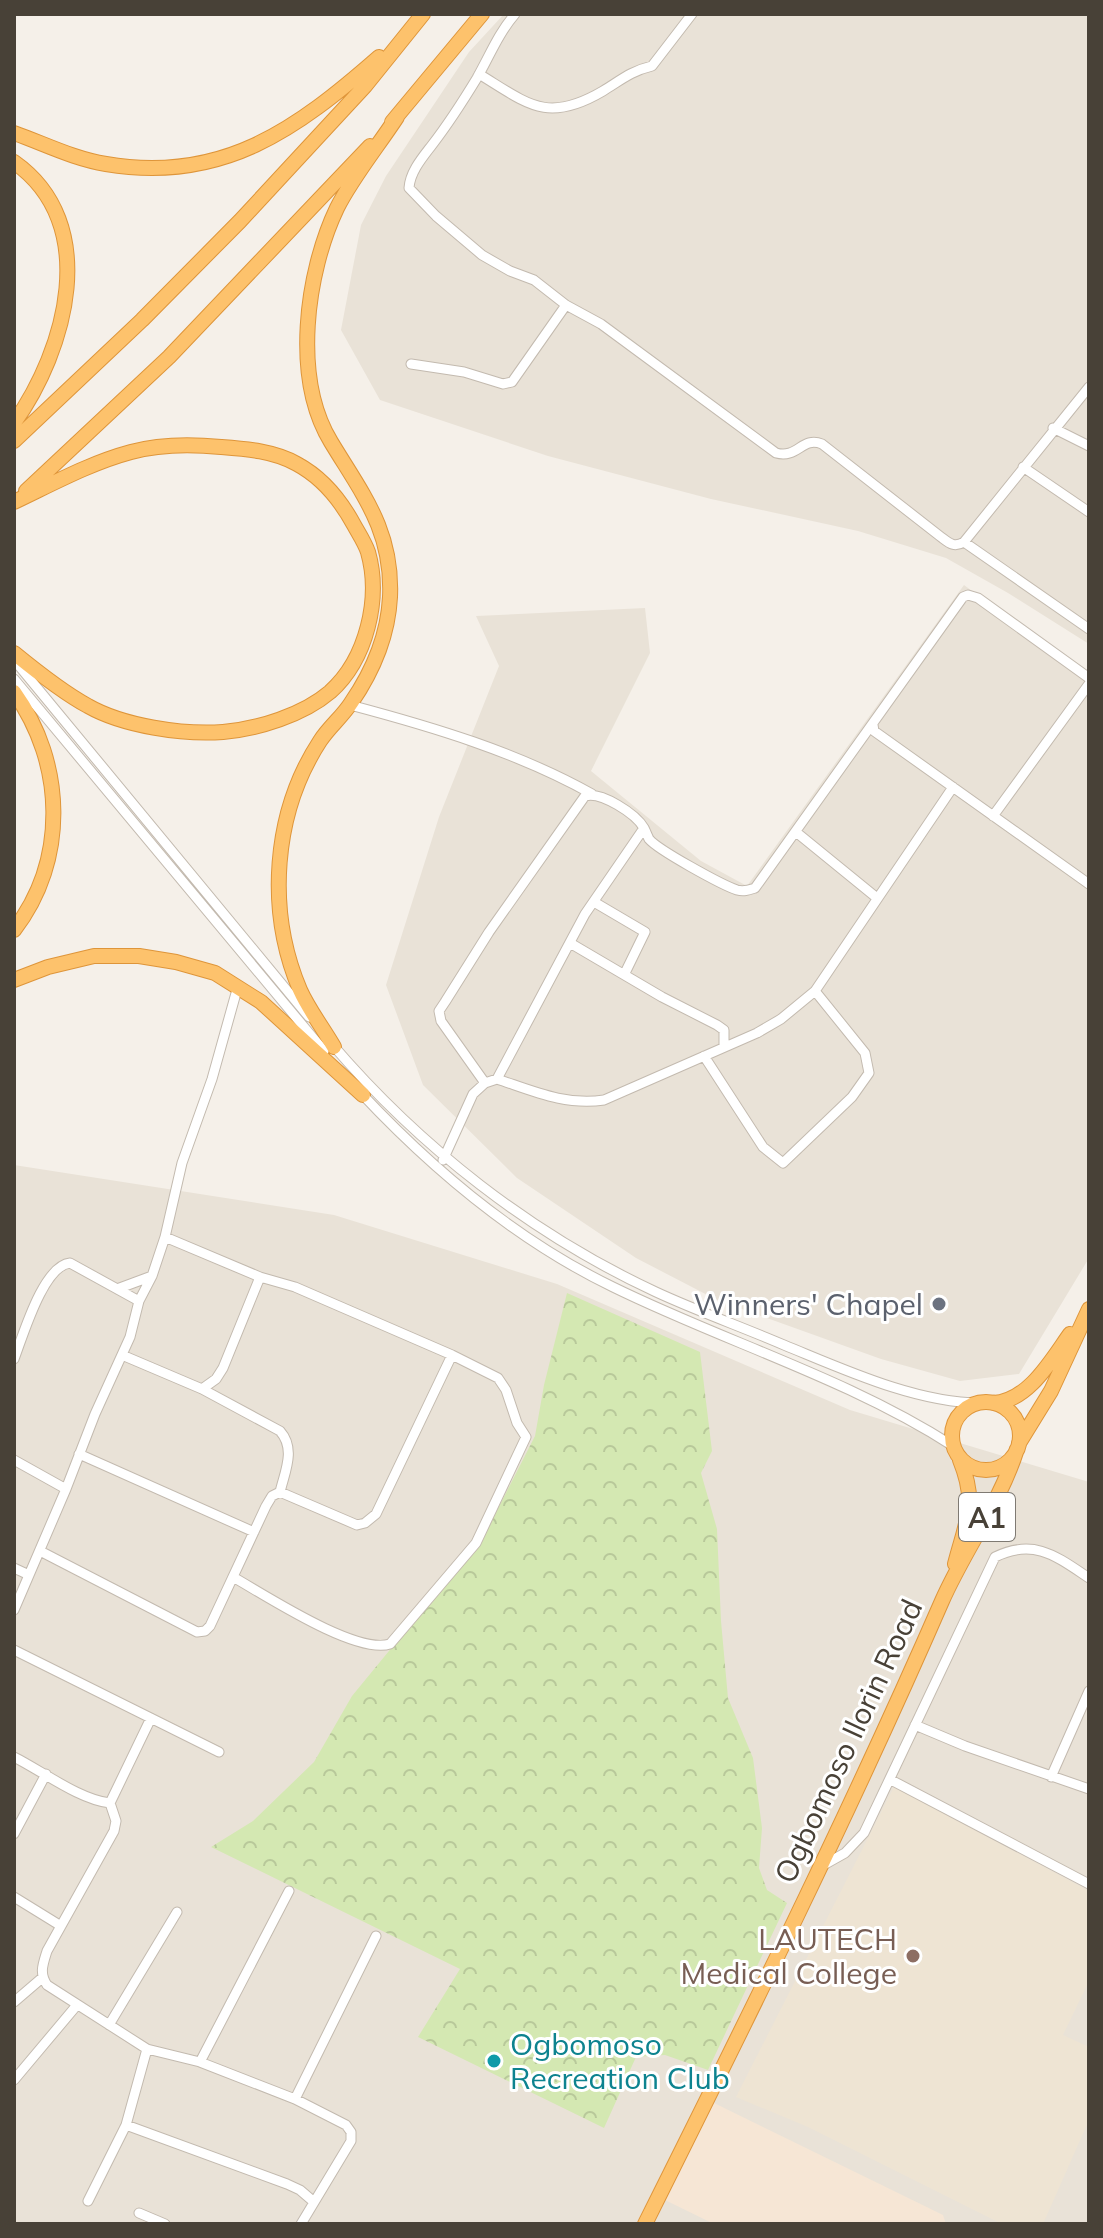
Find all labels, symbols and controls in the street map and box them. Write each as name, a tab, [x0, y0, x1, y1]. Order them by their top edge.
place label: Winners' Chapel	[693, 1285, 923, 1323]
marker: Winners' Chapel	[930, 1295, 948, 1313]
road number: A1	[959, 1493, 1015, 1541]
street label: Ogbomoso Ilorin Road	[766, 1593, 930, 1889]
place label: LAUTECH Medical College	[680, 1920, 897, 1992]
marker: LAUTECH Medical College	[904, 1947, 922, 1965]
place label: Ogbomoso Recreation Club	[510, 2025, 730, 2097]
marker: Ogbomoso Recreation Club	[485, 2052, 503, 2070]

